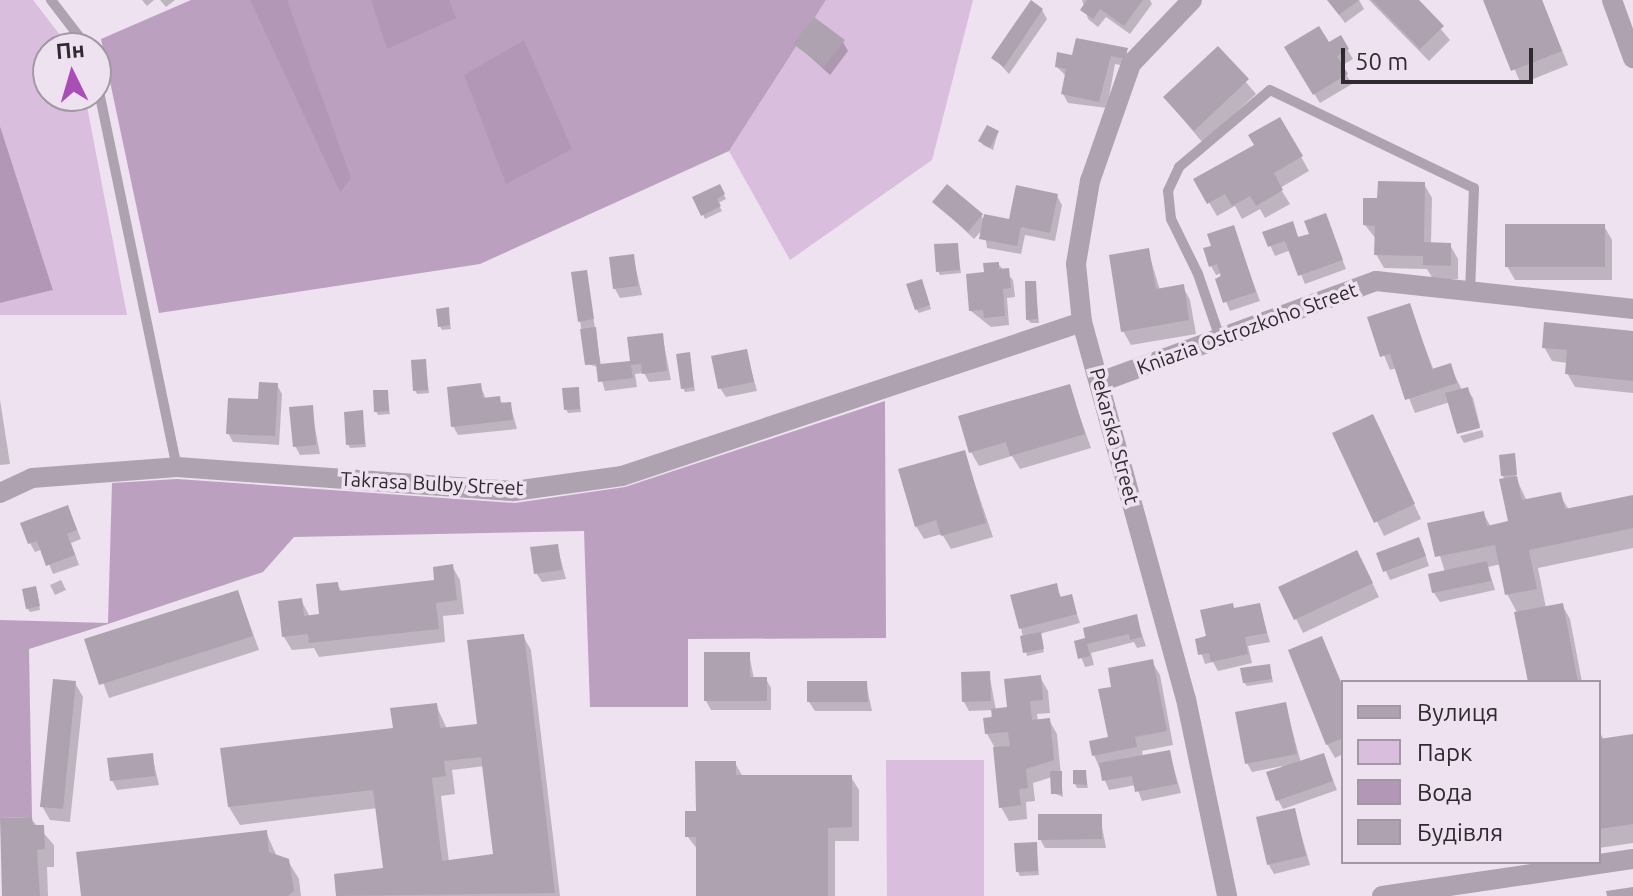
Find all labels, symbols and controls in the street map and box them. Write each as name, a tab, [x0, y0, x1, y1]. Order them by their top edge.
north arrow	[32, 32, 112, 112]
scale bar	[1345, 32, 1537, 82]
text: Пн	[55, 36, 85, 63]
text: 50 m	[1355, 48, 1408, 75]
street label: Kniazia Ostrozkoho Street	[1133, 277, 1361, 379]
street label: Pekarska Street	[1085, 365, 1145, 507]
street label: Takrasa Bulby Street	[340, 466, 524, 500]
legend	[1341, 680, 1601, 864]
text: Вулиця	[1417, 699, 1499, 726]
text: Парк	[1417, 739, 1472, 766]
text: Вода	[1417, 779, 1473, 806]
text: Будівля	[1417, 819, 1503, 846]

